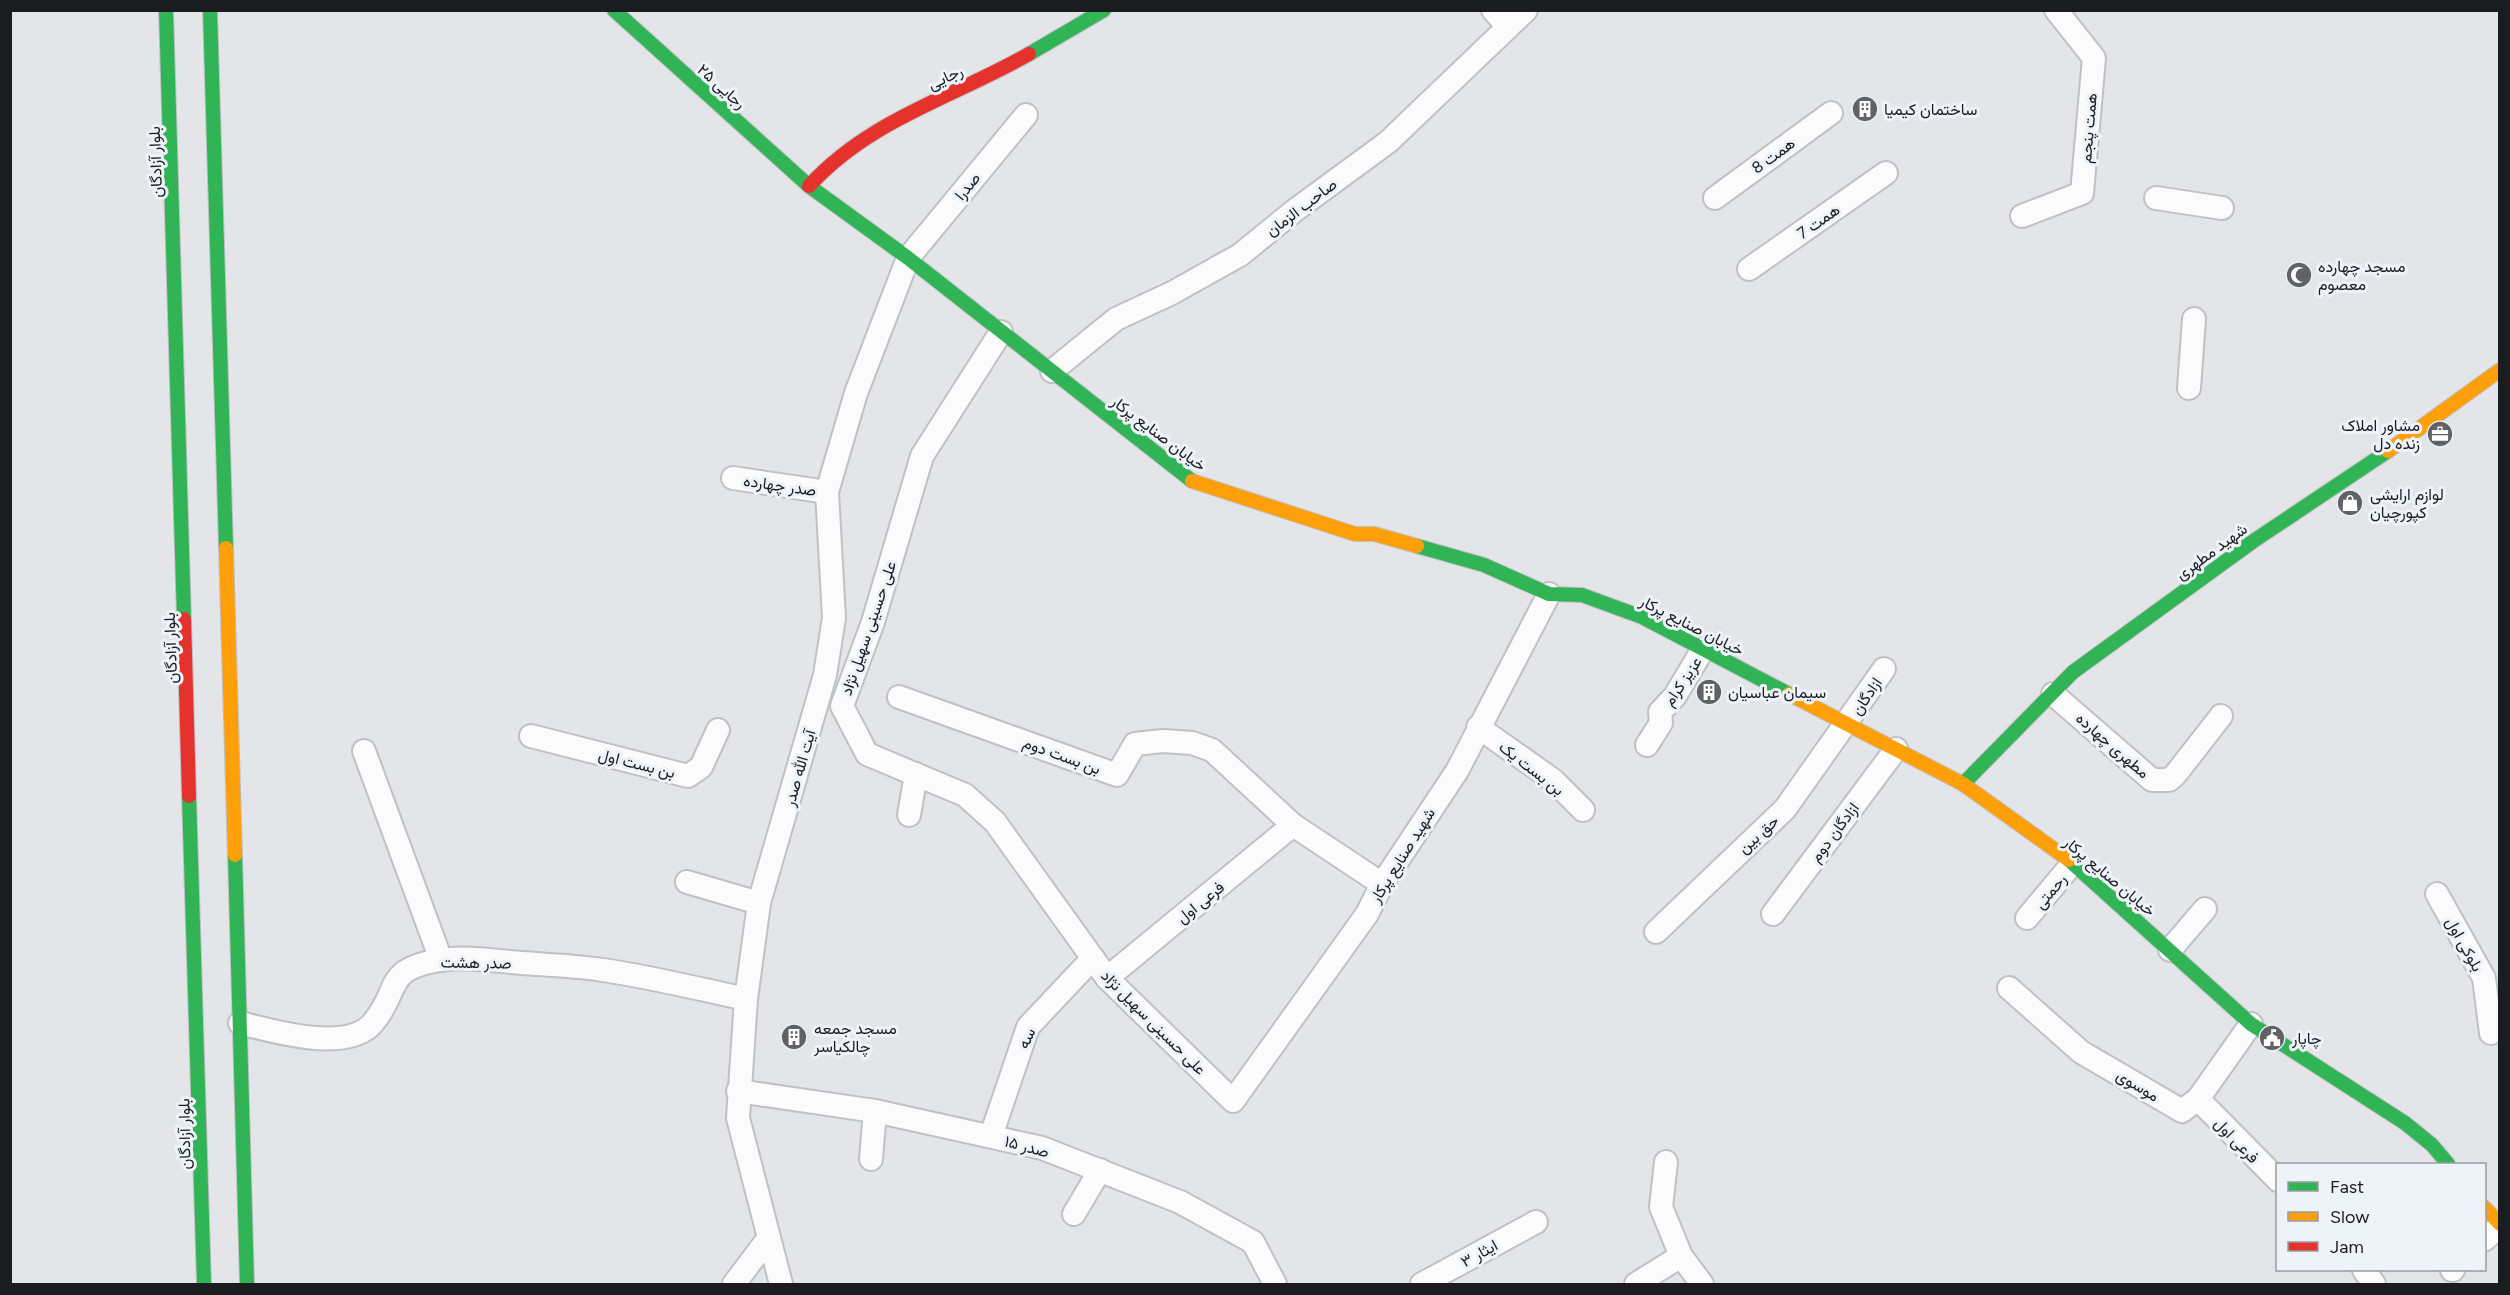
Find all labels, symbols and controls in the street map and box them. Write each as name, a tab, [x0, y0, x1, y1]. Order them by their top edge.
street label: رجایی ۲۵	[693, 60, 750, 114]
street label: رجایی	[925, 61, 966, 95]
street label: همت پنجم	[2076, 92, 2103, 164]
building icon: ساختمان کیمیا	[1850, 94, 1880, 124]
place label: ساختمان کیمیا	[1884, 100, 1977, 119]
street label: بلوار آزادگان	[145, 126, 167, 198]
street label: همت 8	[1748, 133, 1799, 177]
street label: صدرا	[951, 169, 985, 205]
street label: صاحب الزمان	[1262, 175, 1341, 241]
street label: همت 7	[1793, 200, 1843, 243]
place label: مسجد چهارده معصوم	[2318, 257, 2406, 295]
mosque icon: مسجد چهارده معصوم	[2284, 260, 2314, 290]
street label: خیابان صنایع پرکار	[1106, 391, 1210, 477]
place label: مشاور املاک زنده دل	[2341, 416, 2420, 454]
office icon: مشاور املاک زنده دل	[2425, 419, 2455, 449]
street label: صدر چهارده	[742, 471, 818, 502]
place label: لوازم ارایشی کپورچیان	[2370, 485, 2444, 524]
shop icon: لوازم ارایشی کپورچیان	[2335, 488, 2365, 518]
street label: شهید مطهری	[2172, 519, 2251, 584]
street label: علی حسینی سهیل نژاد	[837, 559, 901, 698]
street label: خیابان صنایع پرکار	[1635, 591, 1747, 662]
street label: بلوار آزادگان	[160, 612, 182, 684]
street label: عزیز کرام	[1659, 653, 1707, 710]
street label: ازادگان	[1847, 674, 1887, 719]
building icon: سیمان عباسیان	[1694, 677, 1724, 707]
place label: سیمان عباسیان	[1728, 683, 1826, 702]
street label: مطهری چهارده	[2071, 708, 2153, 784]
street label: آیت الله صدر	[779, 726, 821, 810]
street label: بن بست دوم	[1020, 733, 1103, 779]
street label: بن بست یک	[1495, 737, 1568, 800]
street label: بن بست اول	[596, 745, 677, 783]
street label: ازادگان دوم	[1806, 799, 1864, 866]
street label: شهید صنایع پرکار	[1365, 804, 1441, 908]
street label: حق بین	[1734, 811, 1784, 858]
street label: خیابان صنایع پرکار	[2058, 832, 2160, 922]
street label: رحمتی	[2030, 870, 2071, 913]
street label: فرعی اول	[1173, 877, 1229, 928]
street label: بلوکی اول	[2441, 914, 2487, 975]
street label: صدر هشت	[440, 952, 512, 974]
street label: علی حسینی سهیل نژاد	[1097, 966, 1210, 1079]
place label: مسجد جمعه چالکیاسر	[813, 1019, 897, 1058]
building icon: مسجد جمعه چالکیاسر	[779, 1022, 809, 1052]
public building icon: چاپار	[2257, 1023, 2287, 1053]
street label: سه	[1013, 1025, 1039, 1052]
place label: چاپار	[2291, 1029, 2322, 1050]
street label: موسوی	[2112, 1065, 2163, 1106]
street label: بلوار آزادگان	[174, 1098, 196, 1170]
street label: فرعی اول	[2210, 1114, 2263, 1168]
street label: صدر ۱۵	[1002, 1131, 1051, 1162]
legend	[2276, 1163, 2486, 1271]
text: Fast	[2330, 1176, 2364, 1198]
text: Slow	[2330, 1206, 2369, 1228]
street label: ایثار ۳	[1458, 1236, 1501, 1272]
text: Jam	[2330, 1236, 2364, 1258]

